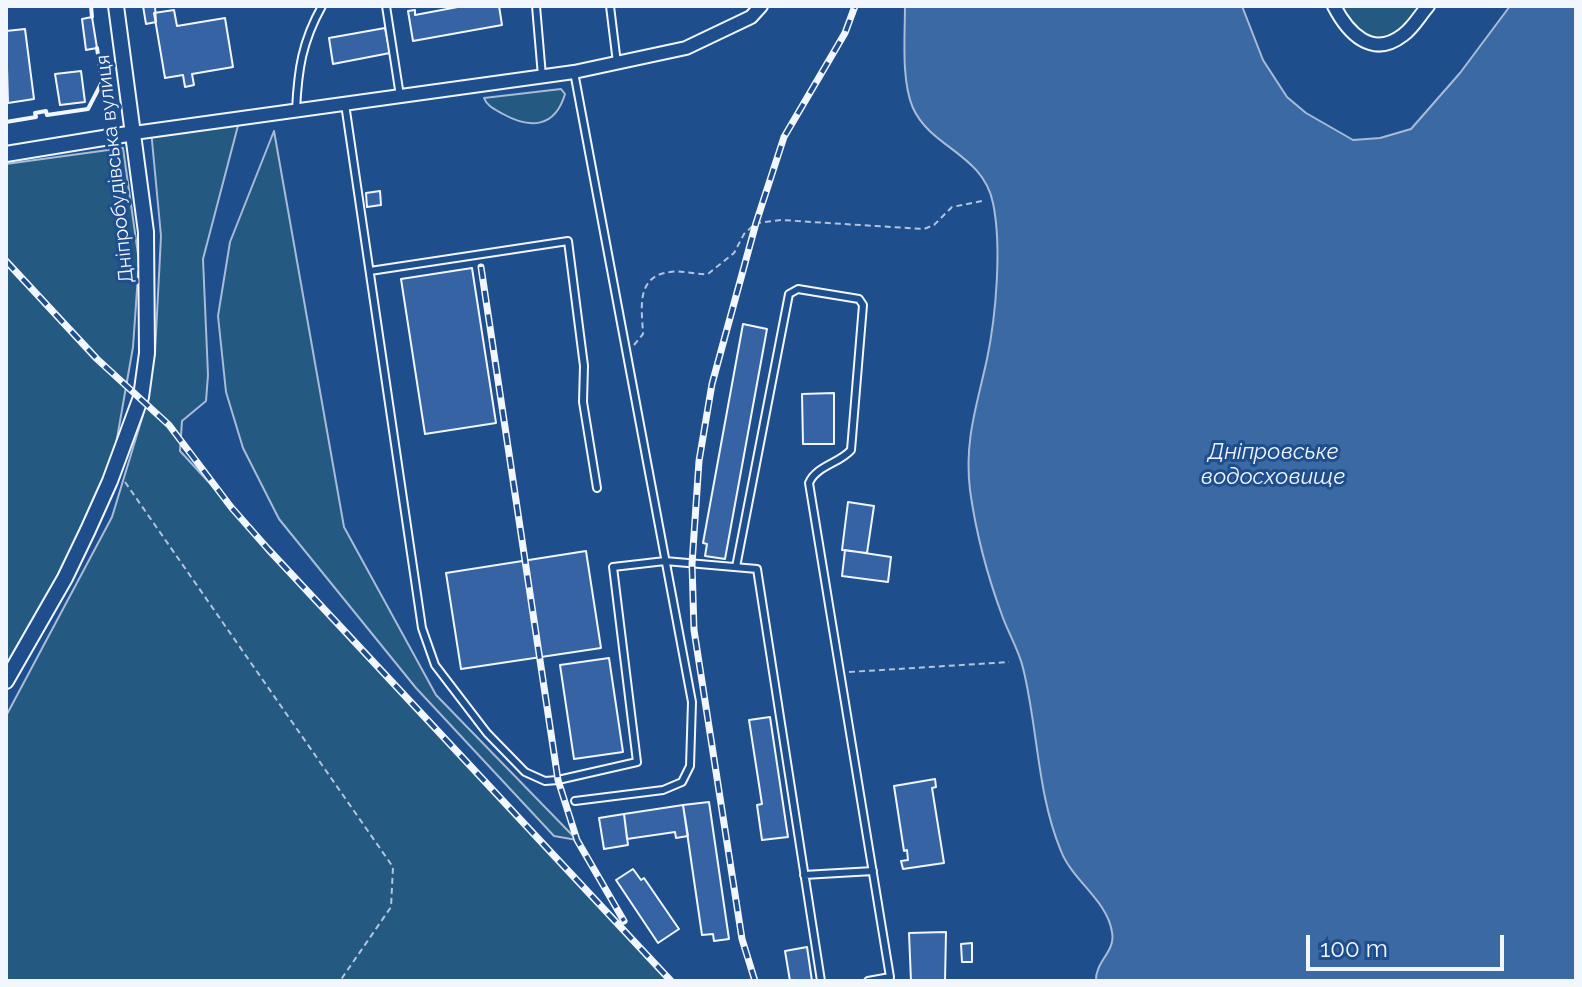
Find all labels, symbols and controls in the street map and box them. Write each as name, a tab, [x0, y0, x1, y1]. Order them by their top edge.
street label: Дніпробудівська вулиця	[91, 54, 139, 284]
water label: Дніпровське водосховище	[1201, 439, 1345, 490]
scale bar	[1310, 919, 1508, 969]
text: 100 m	[1320, 934, 1388, 963]

